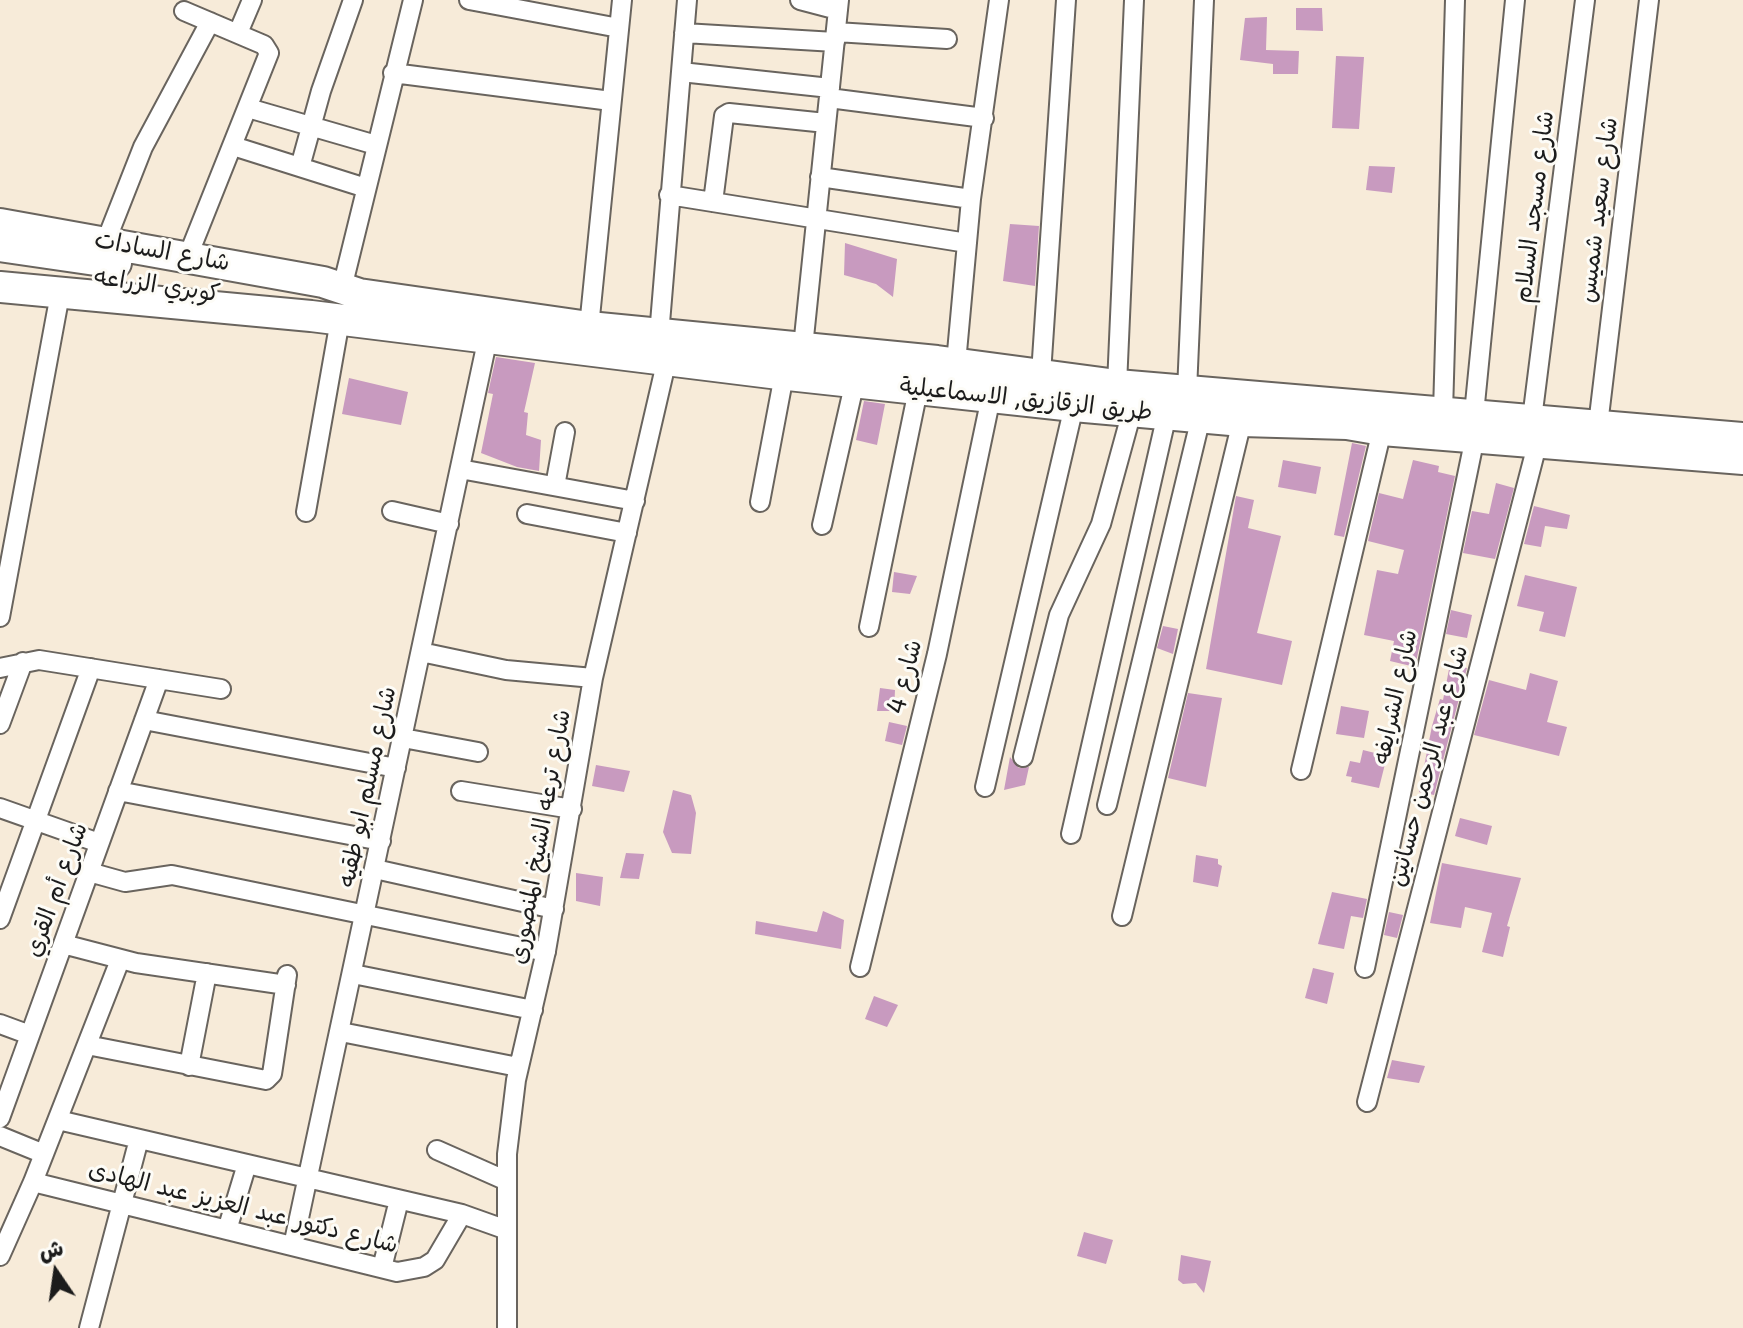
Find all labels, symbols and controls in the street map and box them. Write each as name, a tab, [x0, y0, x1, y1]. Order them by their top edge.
street label: شارع مسجد السلام	[1509, 109, 1561, 305]
street label: شارع سعيد شميس	[1573, 116, 1625, 304]
street label: شارع السادات	[92, 226, 232, 278]
street label: كوبري الزراعه	[92, 263, 222, 309]
street label: طريق الزقازيق, الاسماعيلية	[898, 372, 1154, 428]
street label: شارع الشرايفه	[1368, 627, 1424, 767]
street label: شارع 4	[883, 637, 929, 717]
street label: شارع عبد الرحمن حسانين	[1383, 642, 1475, 890]
street label: شارع مسلم ابو طقيه	[333, 684, 403, 890]
street label: شارع ترعه الشيخ المنصورى	[504, 707, 578, 967]
street label: شارع أم القري	[19, 819, 95, 961]
street label: شارع دكتور عبد العزيز عبد الهادى	[85, 1156, 401, 1260]
text: ش	[35, 1229, 66, 1267]
north arrow	[16, 1232, 96, 1312]

